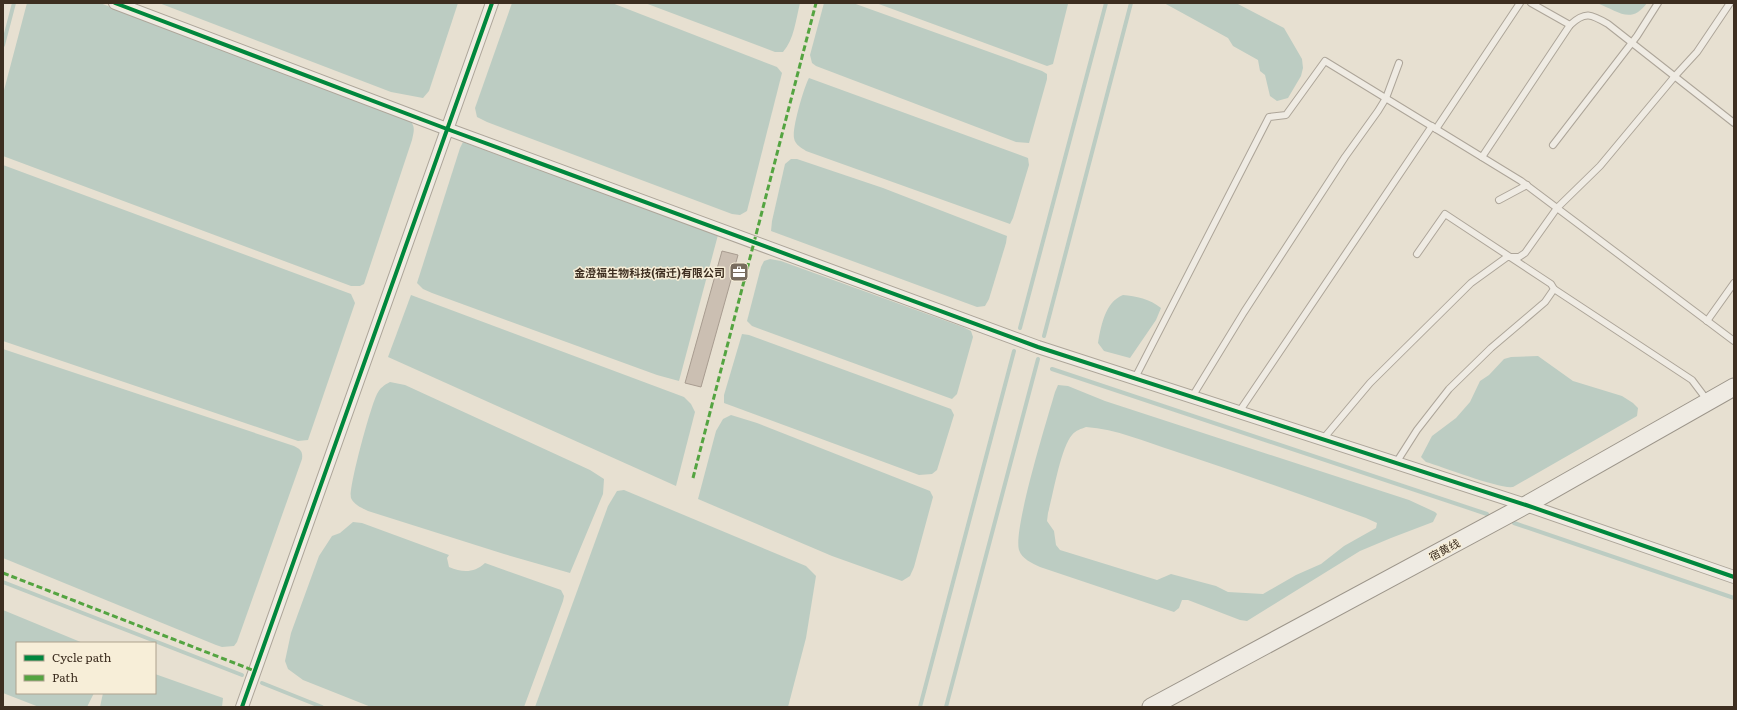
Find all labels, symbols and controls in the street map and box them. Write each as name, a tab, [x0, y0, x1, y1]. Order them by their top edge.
office icon: 金澄福生物科技(宿迁)有限公司	[728, 261, 750, 283]
place label: 金澄福生物科技(宿迁)有限公司	[574, 264, 725, 280]
street label: 宿黄线	[1426, 534, 1462, 564]
legend	[16, 642, 156, 694]
text: Cycle path	[52, 648, 112, 666]
text: Path	[52, 668, 78, 686]

